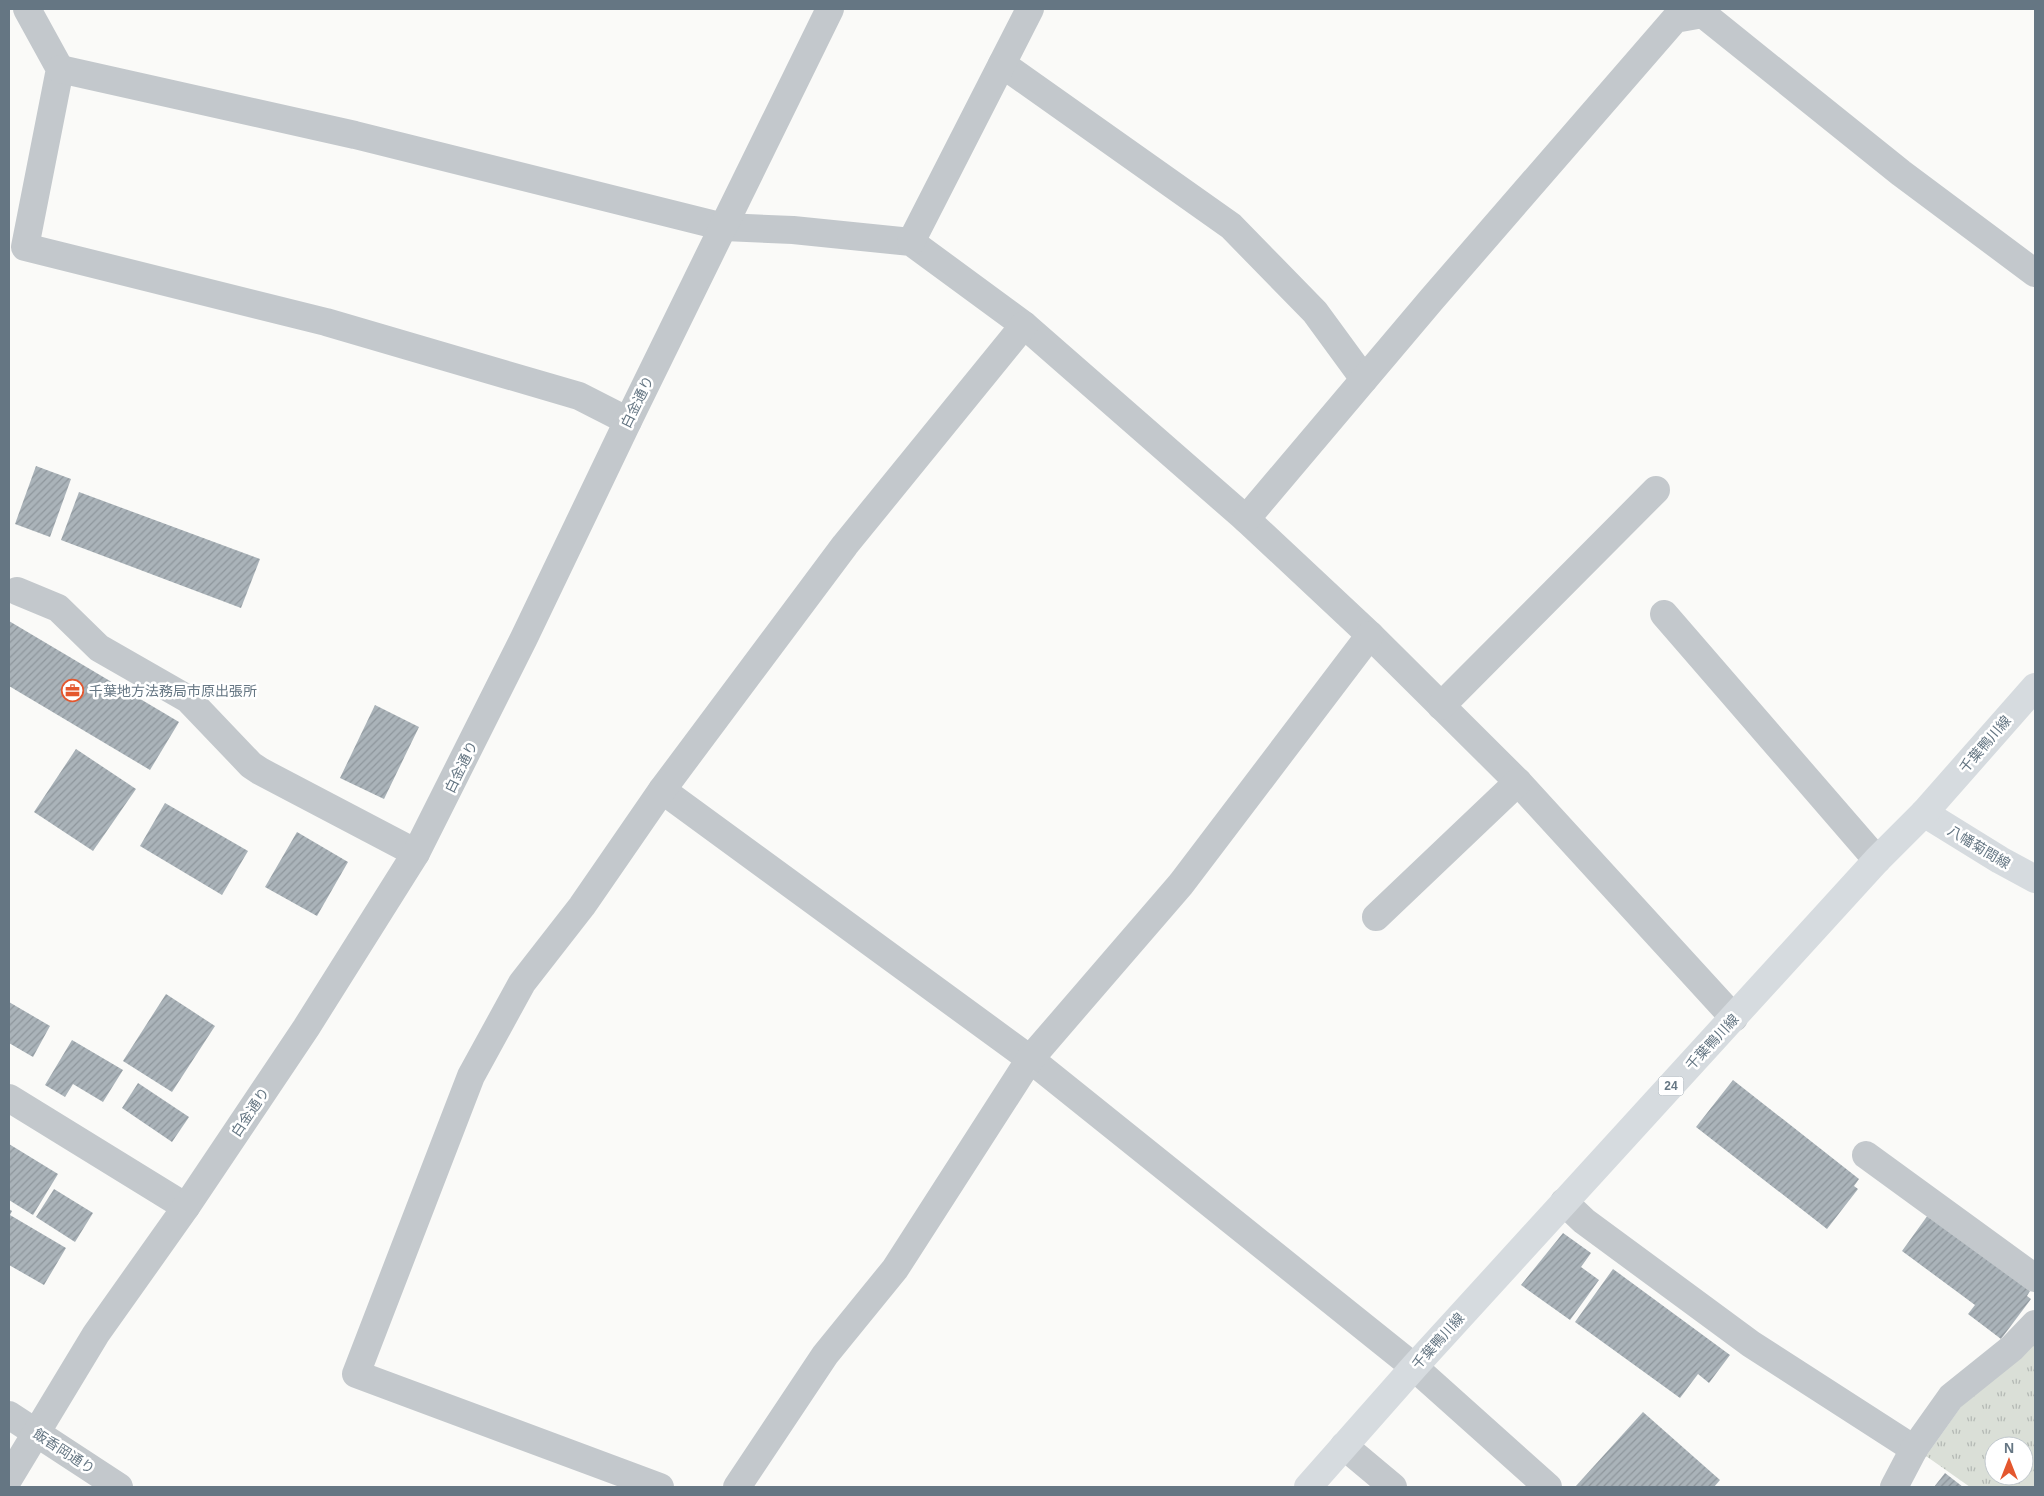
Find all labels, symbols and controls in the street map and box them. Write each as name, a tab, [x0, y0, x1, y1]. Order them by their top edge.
street label: 白金通り	[618, 373, 656, 431]
office icon: 千葉地方法務局市原出張所	[61, 679, 85, 703]
place label: 千葉地方法務局市原出張所	[89, 683, 257, 699]
street label: 千葉鴨川線	[1956, 712, 2014, 776]
street label: 白金通り	[442, 738, 480, 796]
street label: 八幡菊間線	[1945, 822, 2013, 872]
street label: 千葉鴨川線	[1682, 1011, 1742, 1073]
road number: 24	[1658, 1076, 1684, 1096]
street label: 白金通り	[228, 1084, 272, 1140]
street label: 千葉鴨川線	[1409, 1310, 1467, 1372]
street label: 飯香岡通り	[30, 1425, 98, 1477]
north arrow	[1984, 1436, 2034, 1486]
text: N	[2004, 1440, 2014, 1456]

